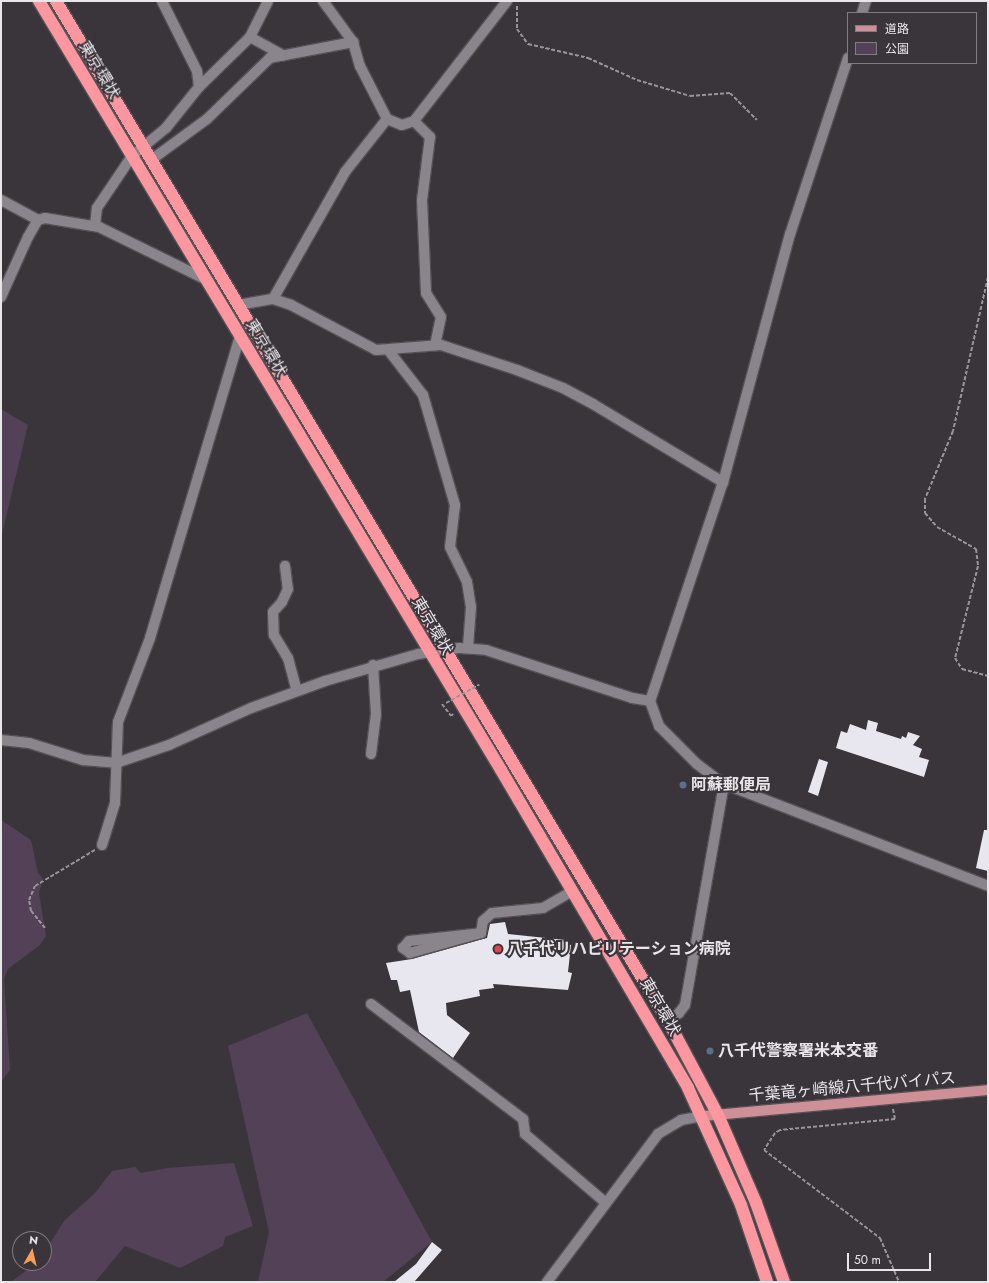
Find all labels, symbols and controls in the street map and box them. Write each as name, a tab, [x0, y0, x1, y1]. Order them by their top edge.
legend	[847, 12, 977, 64]
text: 道路	[885, 20, 909, 38]
street label: 東京環状	[74, 38, 124, 102]
text: 公園	[885, 40, 909, 58]
street label: 東京環状	[241, 316, 291, 380]
street label: 東京環状	[407, 594, 457, 658]
place label: 阿蘇郵便局	[691, 775, 771, 795]
marker: 阿蘇郵便局	[678, 780, 688, 790]
place label: 八千代リハビリテーション病院	[507, 939, 731, 959]
marker: 八千代リハビリテーション病院	[492, 943, 504, 955]
street label: 東京環状	[636, 974, 684, 1040]
place label: 八千代警察署米本交番	[718, 1041, 878, 1061]
marker: 八千代警察署米本交番	[705, 1046, 715, 1056]
street label: 千葉竜ヶ崎線八千代バイパス	[748, 1068, 956, 1106]
north arrow	[12, 1231, 52, 1271]
text: N	[28, 1232, 39, 1249]
scale bar	[849, 1245, 933, 1271]
text: 50 m	[854, 1251, 881, 1269]

